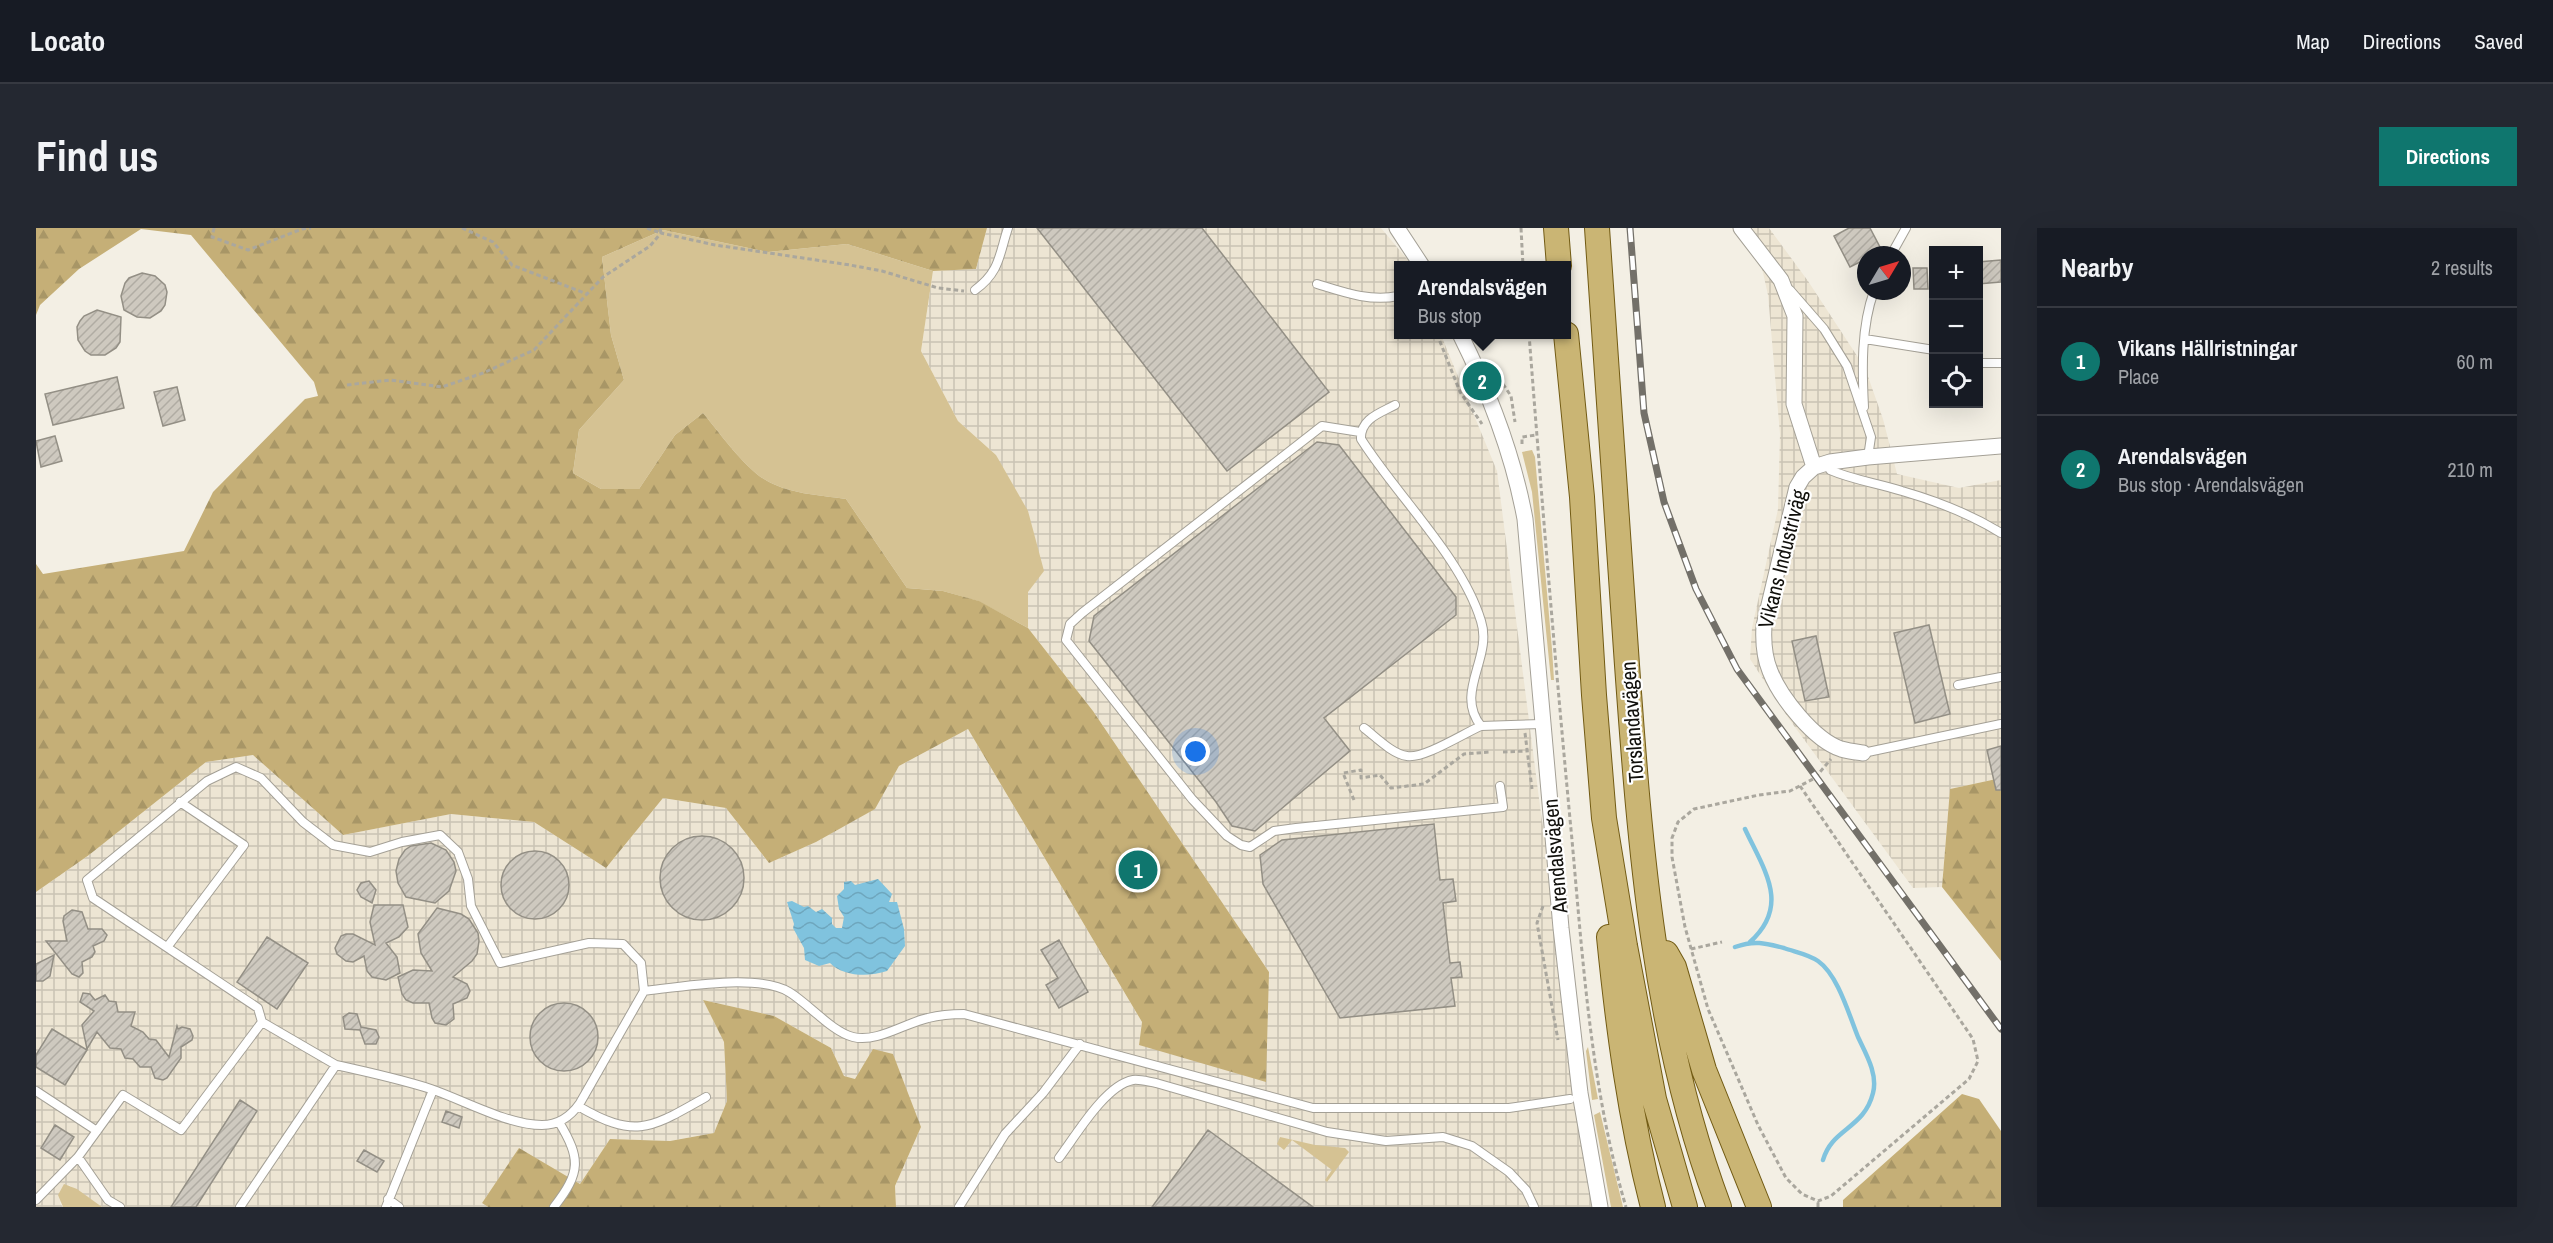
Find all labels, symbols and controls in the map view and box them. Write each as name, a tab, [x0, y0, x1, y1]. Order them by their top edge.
text: Locato	[30, 22, 105, 60]
text: Map	[2296, 27, 2330, 56]
text: Directions	[2363, 27, 2441, 56]
text: Saved	[2474, 27, 2523, 56]
button: Directions	[2379, 127, 2517, 186]
text: Find us	[36, 128, 158, 184]
north arrow	[1857, 246, 1911, 300]
map controls	[1929, 246, 1983, 408]
button: +	[1929, 246, 1983, 300]
text: Nearby	[2061, 250, 2133, 285]
text: 2 results	[2431, 254, 2493, 281]
popup	[1394, 261, 1571, 339]
text: Arendalsvägen	[1418, 272, 1547, 302]
button: −	[1929, 300, 1983, 354]
text: Bus stop	[1418, 302, 1482, 329]
text: Vikans Hällristningar	[2118, 333, 2297, 363]
text: 1	[2076, 348, 2085, 375]
text: 60 m	[2457, 348, 2493, 375]
button: locate	[1929, 354, 1983, 408]
pin: 2	[1462, 358, 1502, 404]
text: Place	[2118, 363, 2159, 390]
text: Arendalsvägen	[2118, 441, 2247, 471]
text: 2	[2076, 456, 2085, 483]
text: 210 m	[2447, 456, 2493, 483]
text: Bus stop · Arendalsvägen	[2118, 471, 2304, 498]
street label: Vikans Industriväg	[1751, 486, 1813, 632]
street label: Torslandavägen	[1613, 660, 1651, 784]
your location	[1181, 737, 1210, 766]
street label: Arendalsvägen	[1536, 798, 1575, 915]
pin: 1	[1118, 848, 1158, 892]

